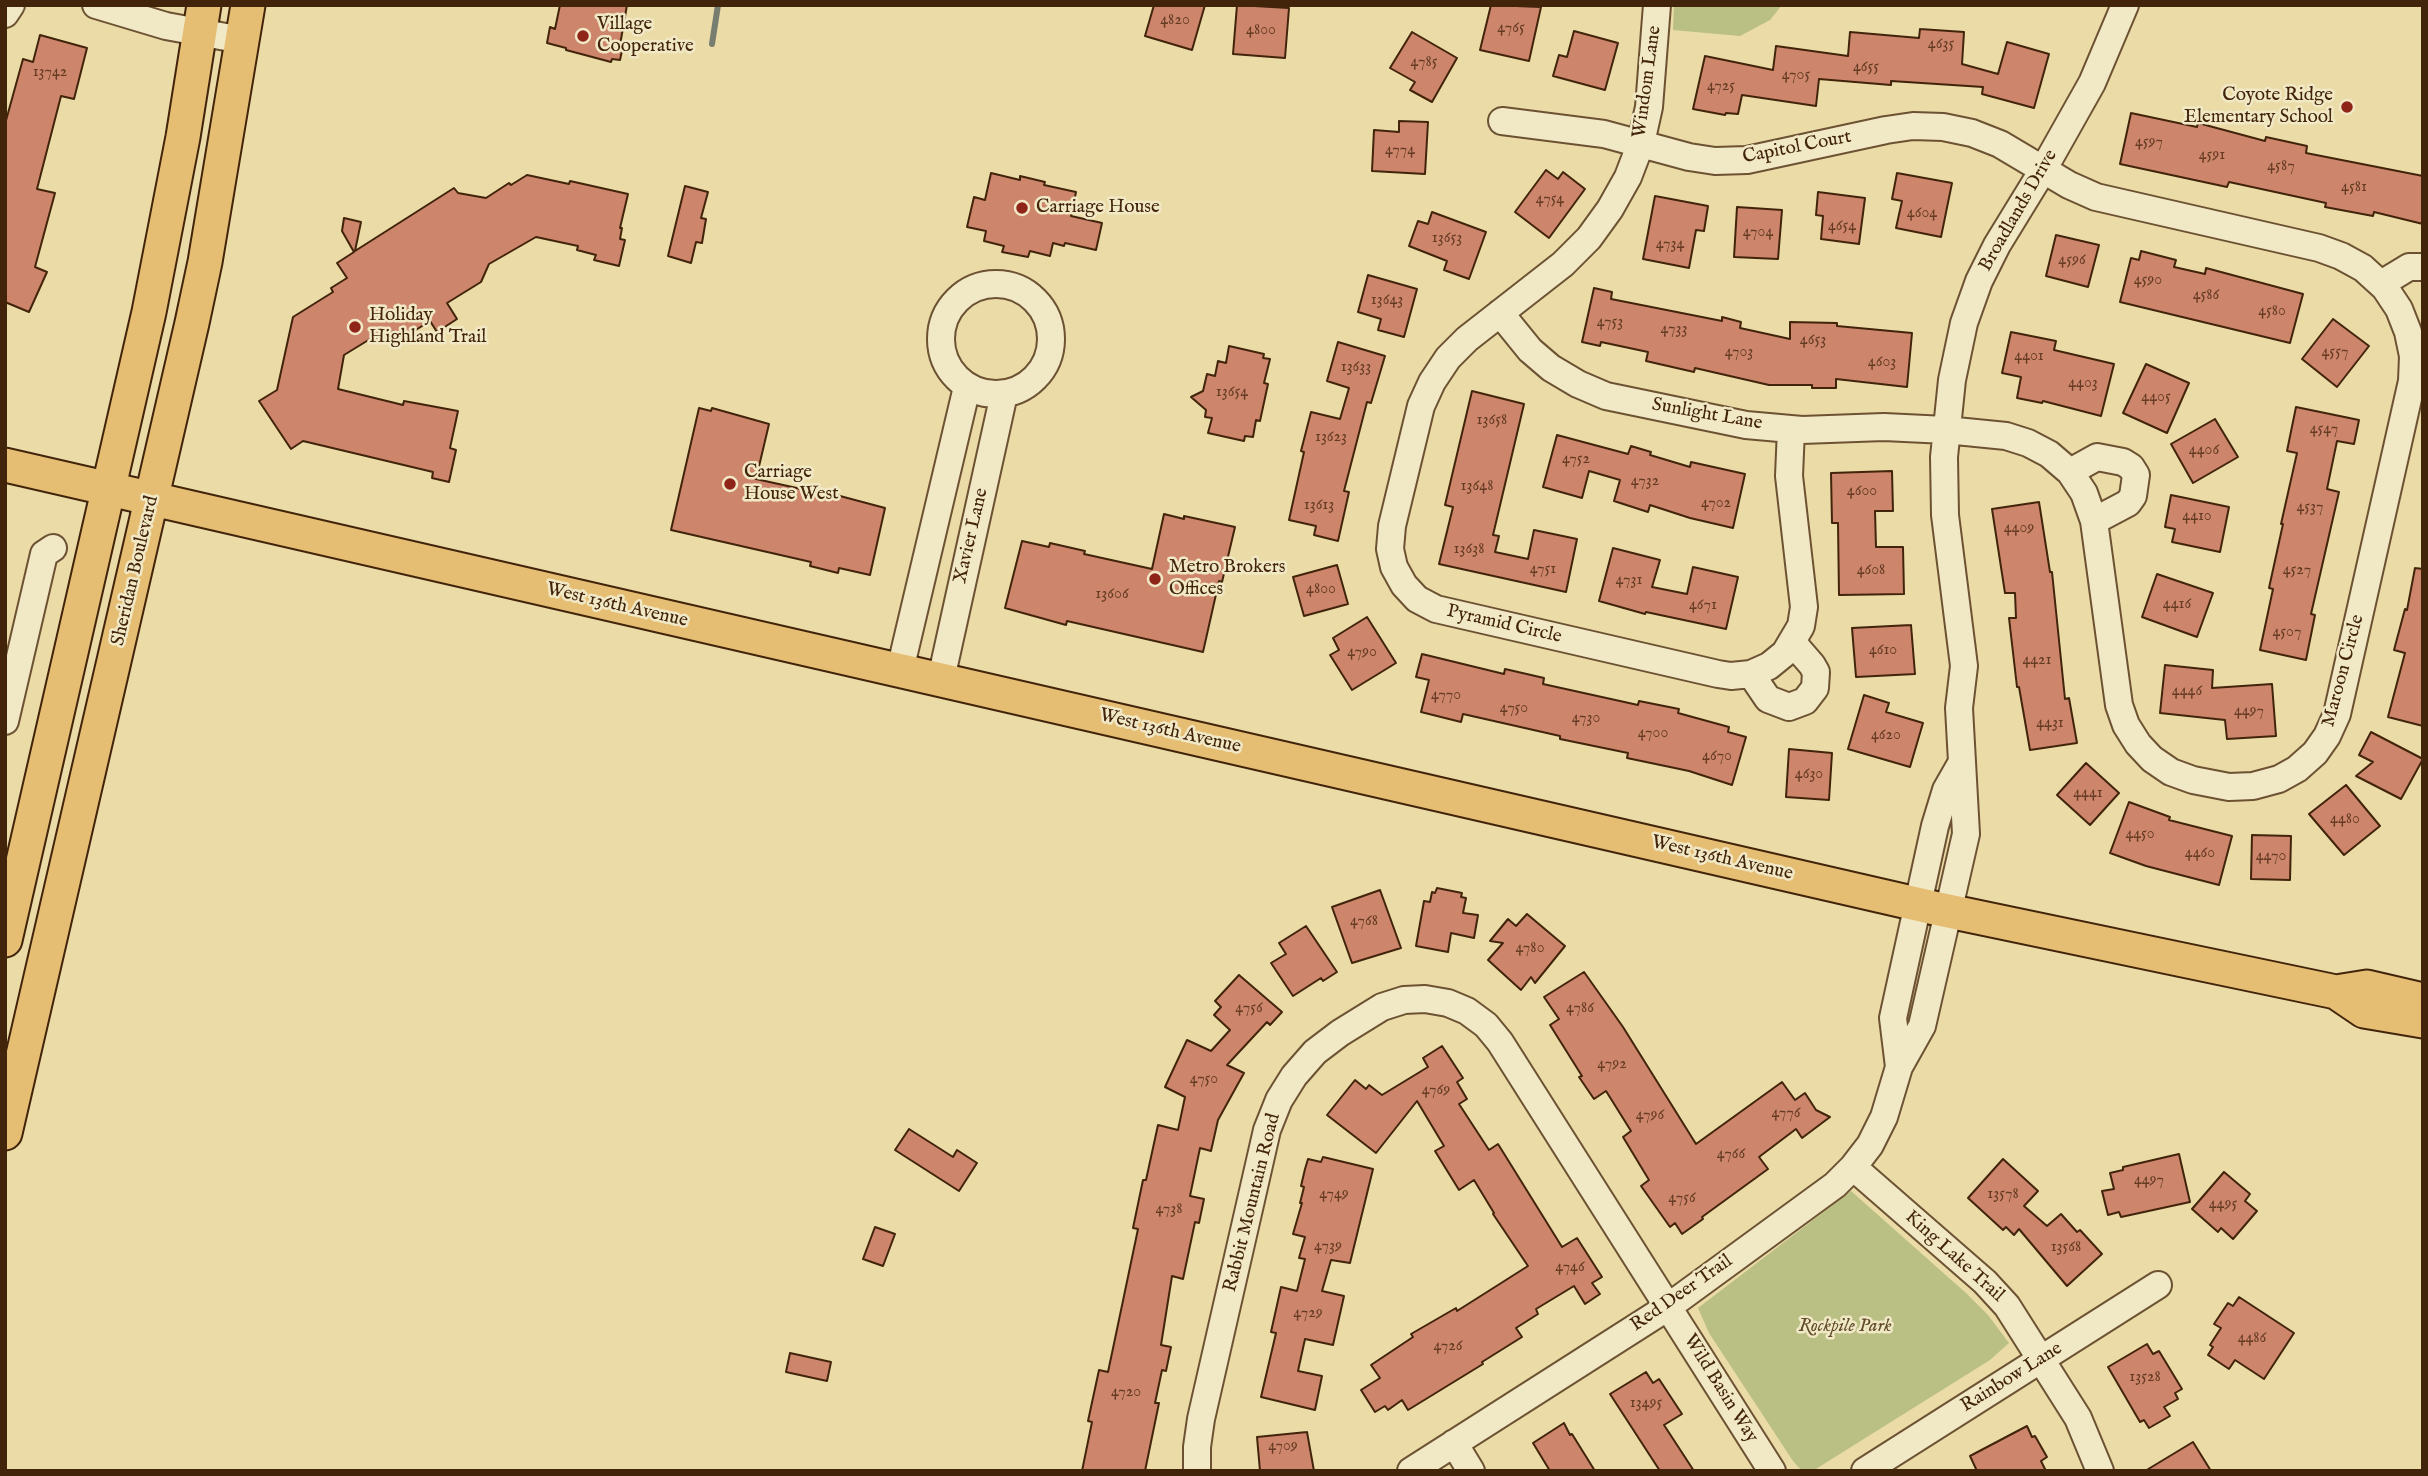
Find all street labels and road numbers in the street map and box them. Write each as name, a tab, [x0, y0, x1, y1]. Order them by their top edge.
street label: Windom Lane	[1629, 24, 1667, 140]
street label: Capitol Court	[1741, 126, 1853, 170]
street label: Broadlands Drive	[1975, 146, 2063, 276]
street label: Sunlight Lane	[1650, 394, 1764, 436]
street label: Xavier Lane	[950, 486, 994, 586]
street label: Sheridan Boulevard	[108, 494, 164, 648]
street label: West 136th Avenue	[544, 579, 690, 633]
street label: Pyramid Circle	[1444, 601, 1564, 649]
street label: Maroon Circle	[2318, 612, 2370, 730]
street label: West 136th Avenue	[1097, 705, 1243, 759]
street label: West 136th Avenue	[1649, 832, 1795, 886]
street label: Rabbit Mountain Road	[1220, 1111, 1286, 1295]
street label: King Lake Trail	[1900, 1206, 2008, 1308]
street label: Red Deer Trail	[1627, 1251, 1737, 1337]
street label: Wild Basin Way	[1678, 1330, 1762, 1448]
street label: Rainbow Lane	[1957, 1338, 2067, 1418]

